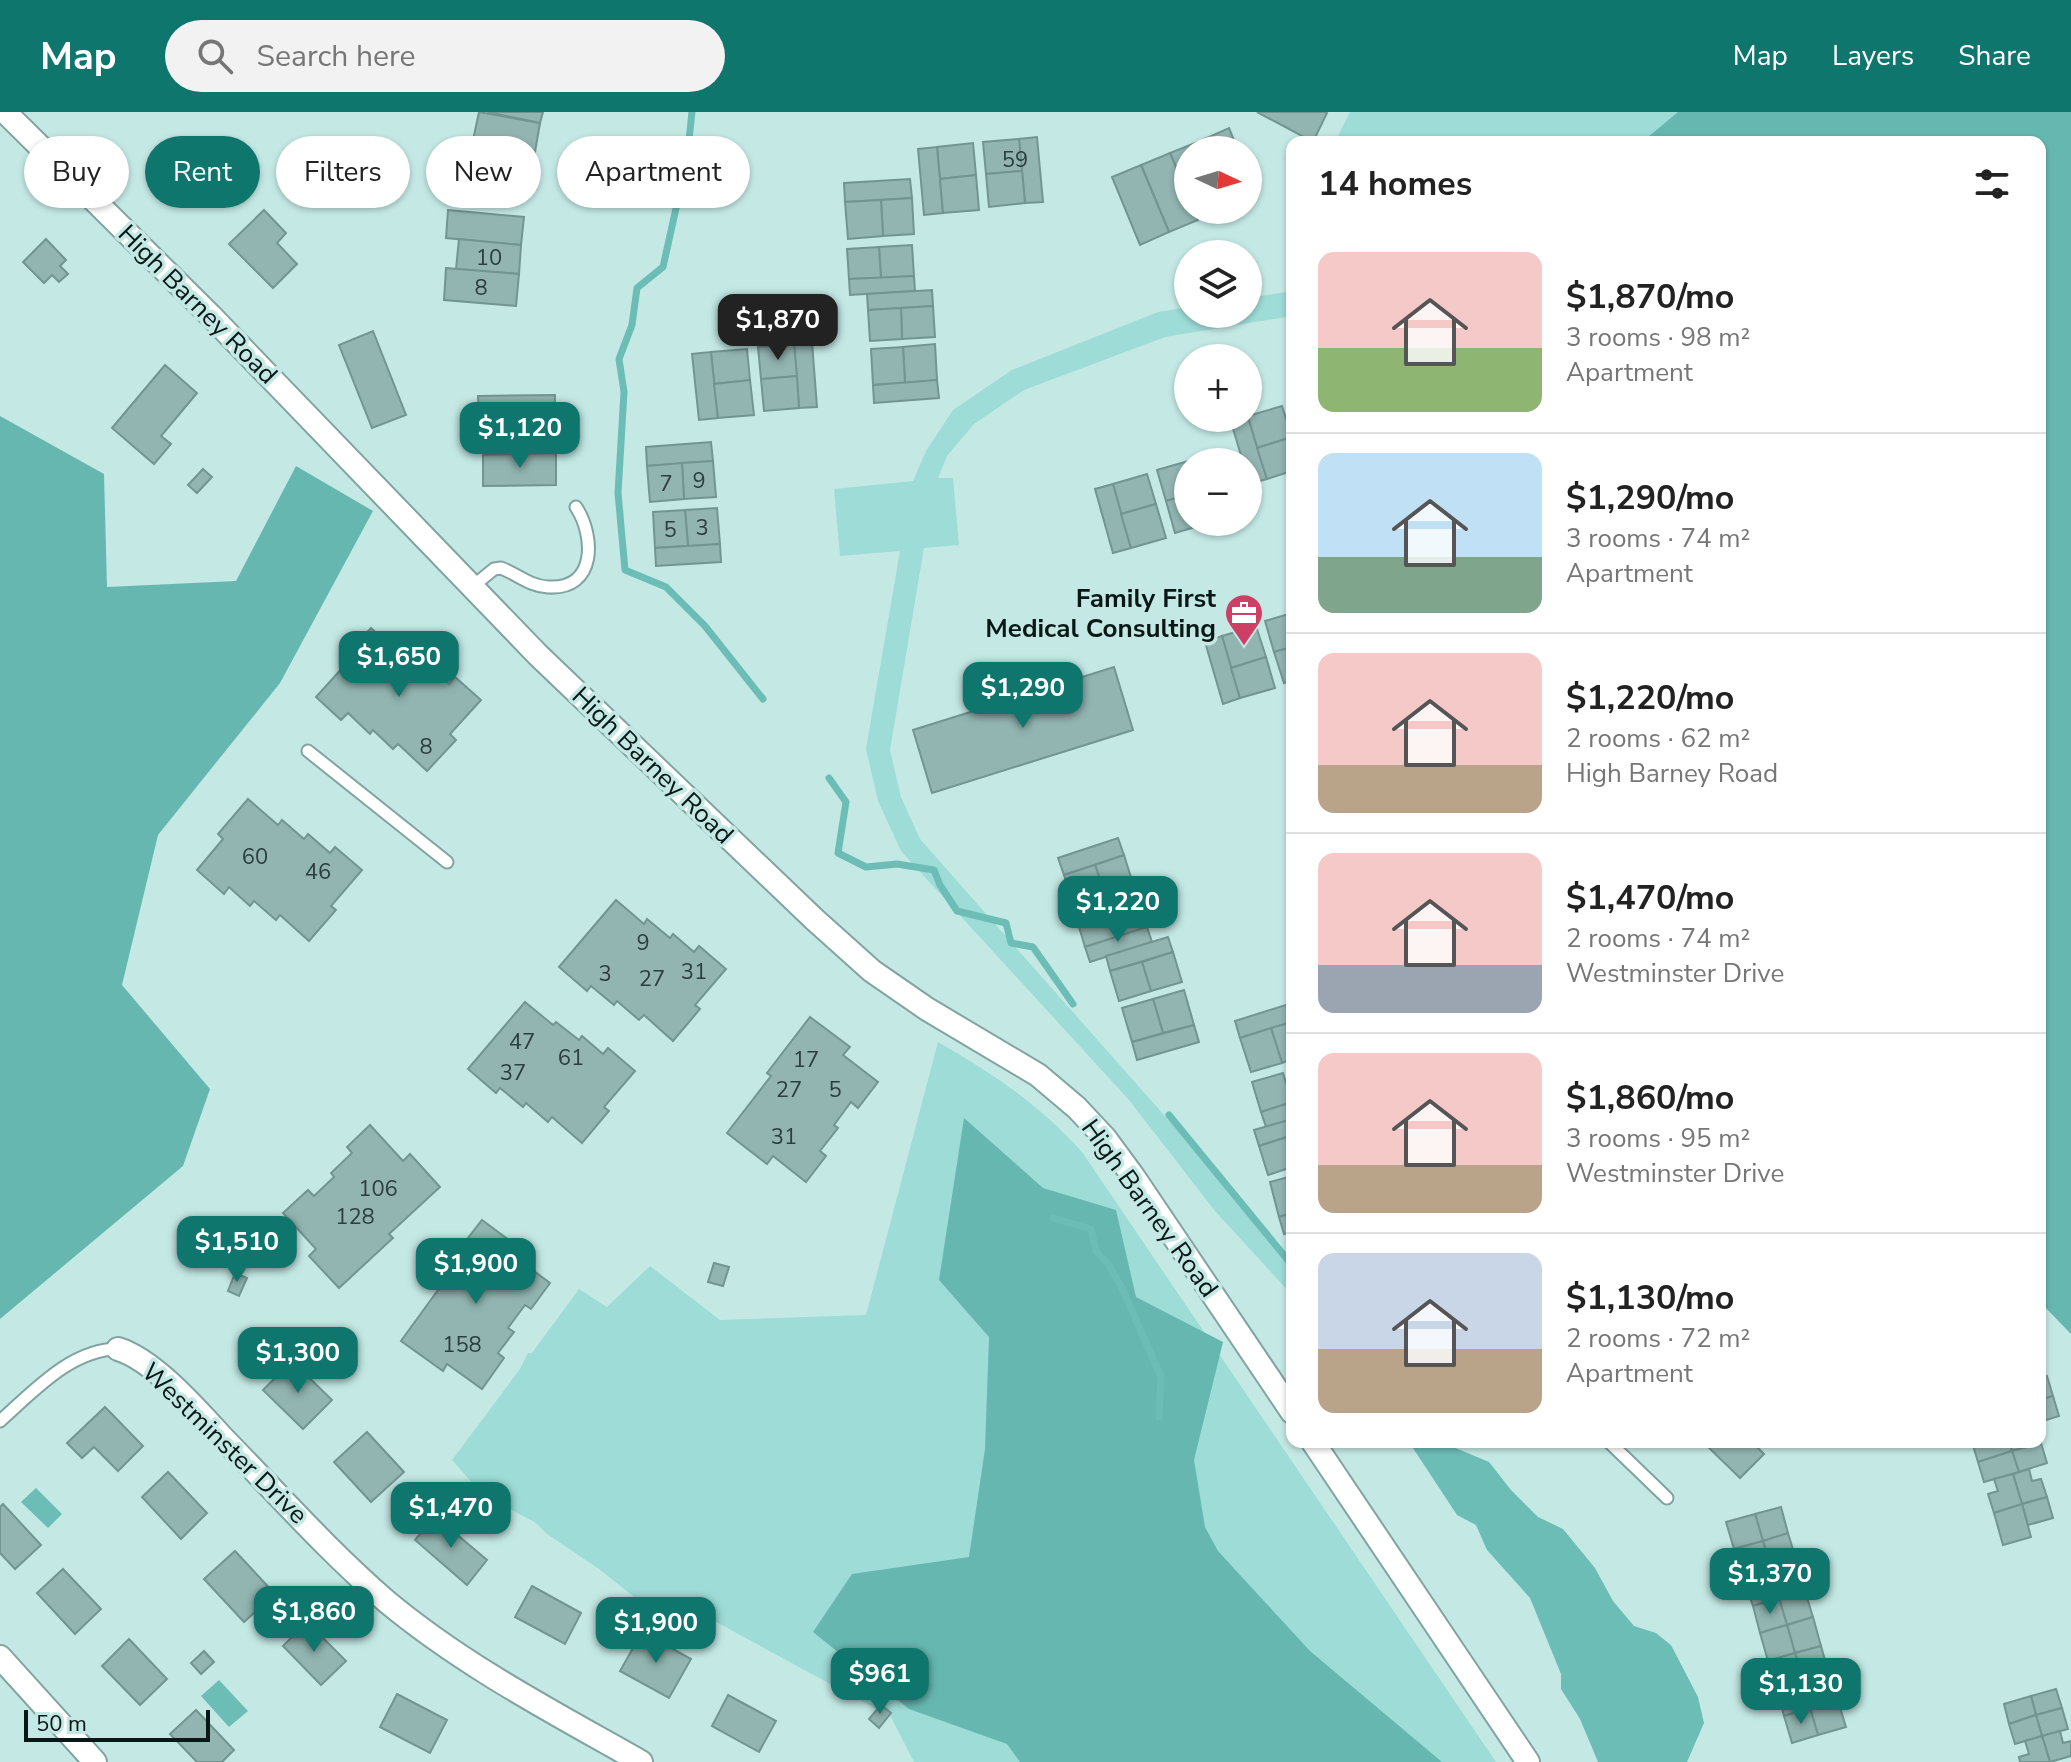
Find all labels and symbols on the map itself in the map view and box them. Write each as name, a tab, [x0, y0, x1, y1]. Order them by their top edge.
north arrow	[1174, 136, 1262, 224]
house number: 59	[1002, 145, 1028, 175]
street label: High Barney Road	[110, 217, 285, 392]
house number: 10	[476, 243, 502, 273]
house number: 8	[474, 273, 488, 303]
pin: $1,870	[713, 294, 843, 362]
pin: $1,120	[455, 402, 585, 470]
house number: 9	[692, 466, 706, 496]
house number: 7	[659, 469, 673, 499]
house number: 3	[695, 513, 709, 543]
house number: 5	[663, 515, 677, 545]
place label: Family First Medical Consulting	[985, 581, 1217, 646]
office icon: Family First Medical Consulting	[1223, 592, 1265, 647]
pin: $1,650	[334, 631, 464, 699]
pin: $1,290	[958, 662, 1088, 730]
street label: High Barney Road	[564, 679, 741, 852]
house number: 8	[419, 732, 433, 762]
house number: 60	[242, 842, 268, 872]
house number: 46	[305, 857, 331, 887]
pin: $1,220	[1053, 876, 1183, 944]
house number: 9	[636, 928, 650, 958]
house number: 31	[681, 957, 707, 987]
house number: 3	[598, 959, 612, 989]
house number: 27	[639, 964, 665, 994]
house number: 47	[509, 1027, 535, 1057]
house number: 61	[558, 1043, 584, 1073]
house number: 17	[793, 1045, 819, 1075]
house number: 37	[500, 1058, 526, 1088]
house number: 27	[776, 1075, 802, 1105]
house number: 5	[828, 1075, 842, 1105]
street label: High Barney Road	[1073, 1112, 1226, 1304]
house number: 31	[771, 1122, 797, 1152]
house number: 106	[358, 1174, 398, 1204]
house number: 128	[335, 1202, 375, 1232]
pin: $1,510	[172, 1216, 302, 1284]
pin: $1,900	[411, 1238, 541, 1306]
pin: $1,300	[233, 1327, 363, 1395]
house number: 158	[442, 1330, 482, 1360]
street label: Westminster Drive	[134, 1355, 315, 1532]
pin: $1,470	[386, 1482, 516, 1550]
pin: $1,370	[1705, 1548, 1835, 1616]
pin: $1,860	[249, 1586, 379, 1654]
pin: $1,900	[591, 1597, 721, 1665]
pin: $961	[833, 1648, 927, 1716]
pin: $1,130	[1736, 1658, 1866, 1726]
scale bar	[24, 1706, 210, 1742]

